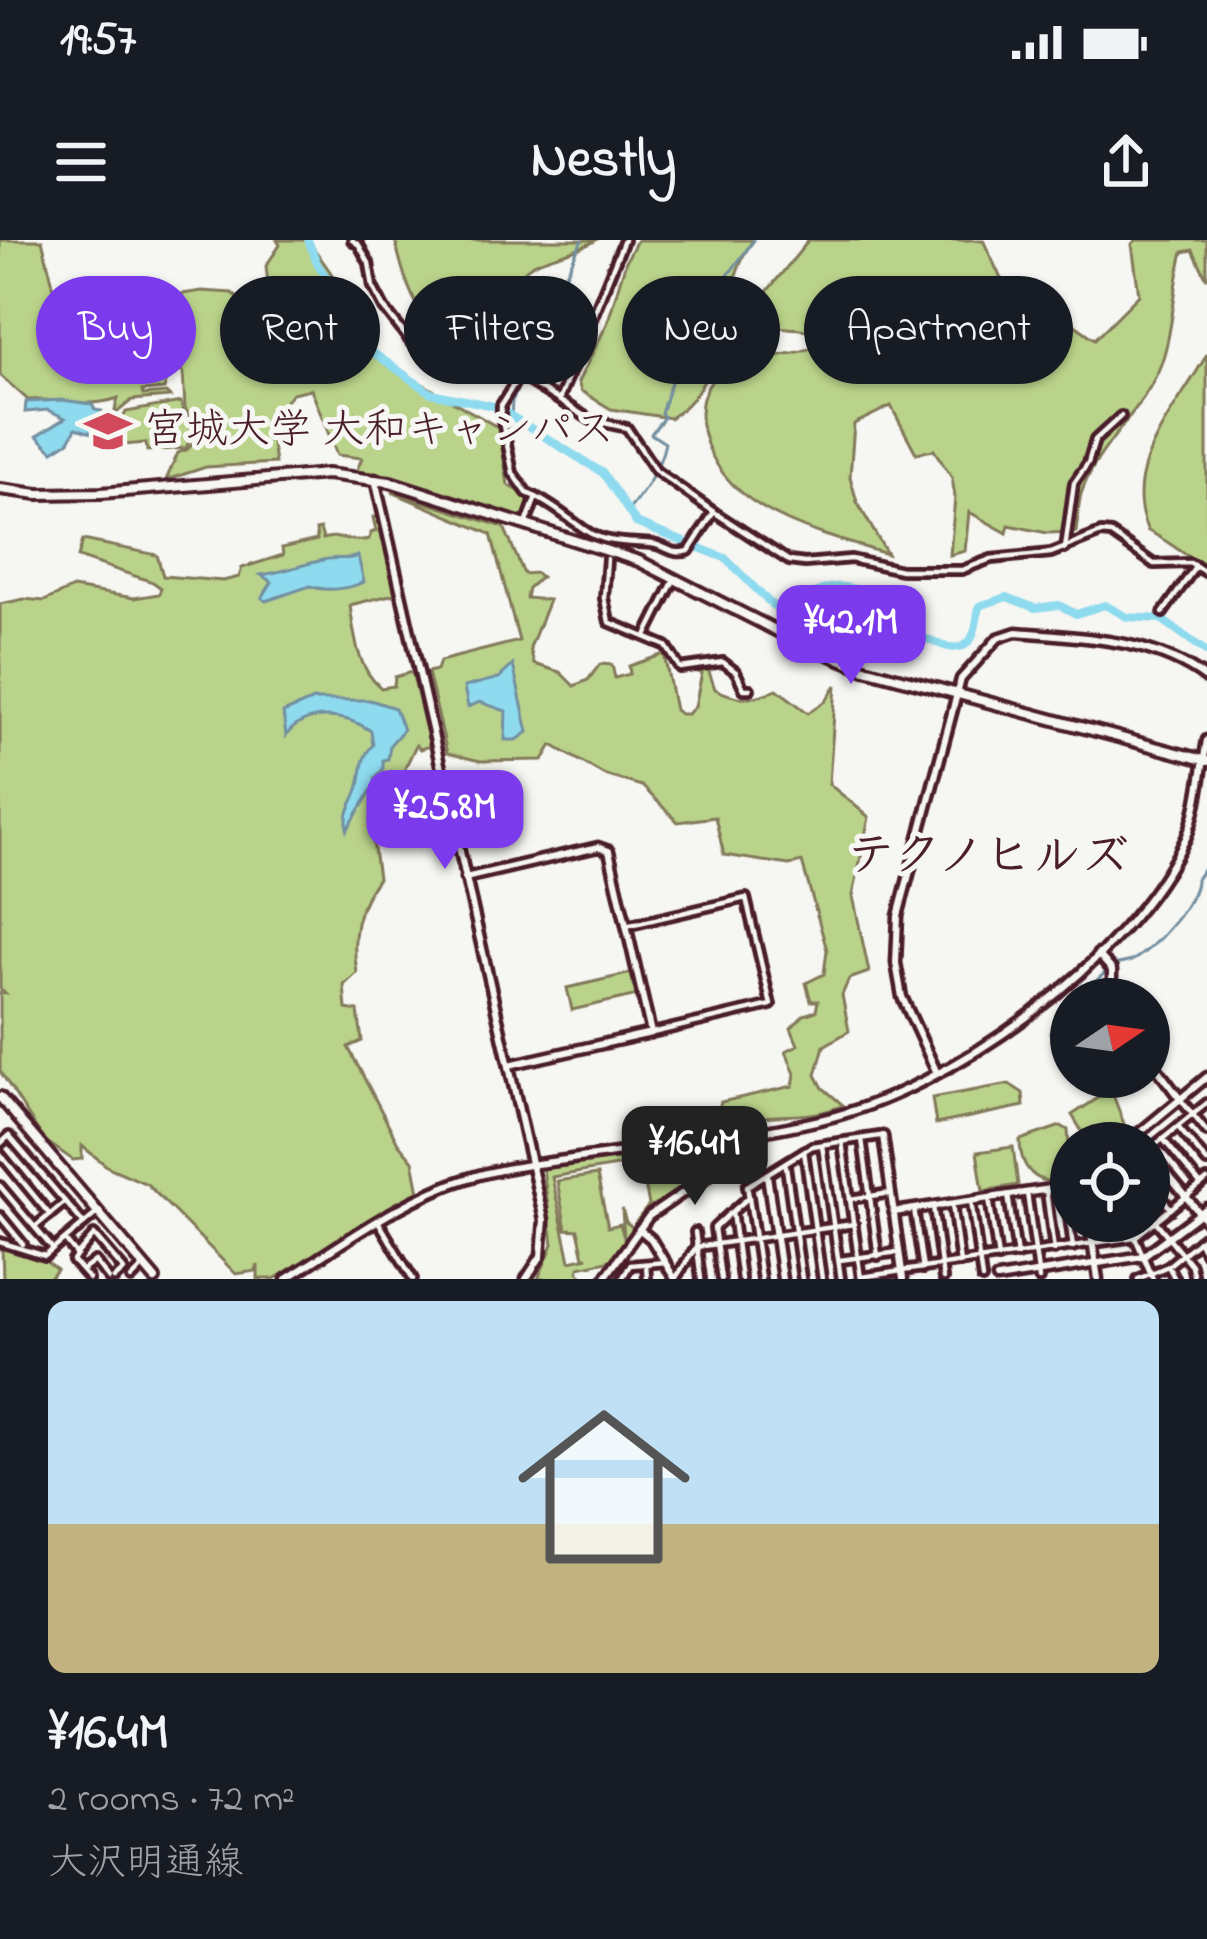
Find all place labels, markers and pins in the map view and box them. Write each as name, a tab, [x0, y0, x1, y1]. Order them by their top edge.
place label: 宮城大学 大和キャンパス	[144, 401, 615, 462]
school or university icon: 宮城大学 大和キャンパス	[83, 406, 133, 456]
pin: ¥42.1M	[753, 585, 949, 687]
pin: ¥25.8M	[347, 770, 543, 872]
pin: ¥16.4M	[597, 1106, 793, 1208]

